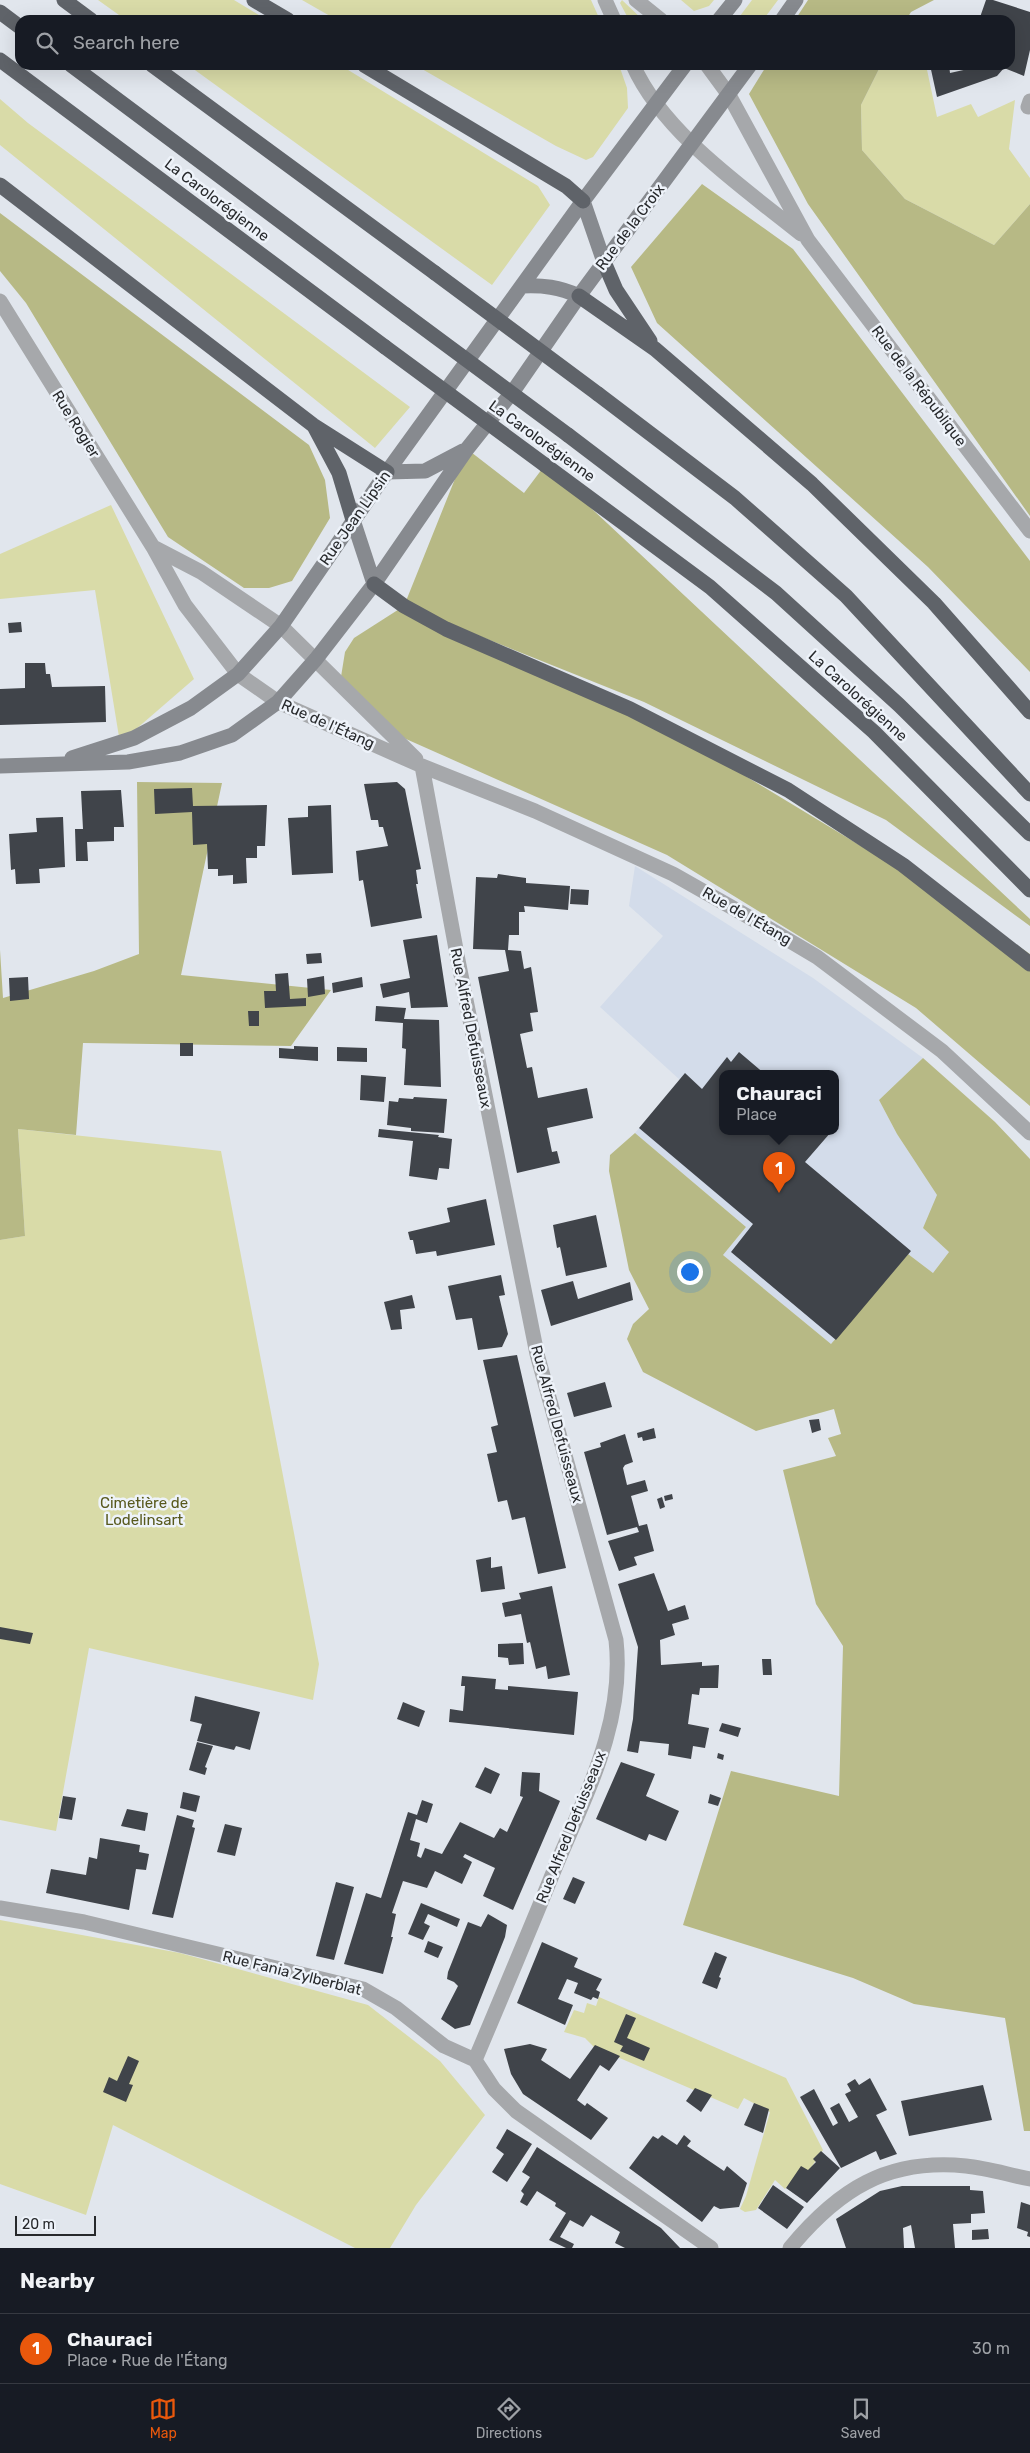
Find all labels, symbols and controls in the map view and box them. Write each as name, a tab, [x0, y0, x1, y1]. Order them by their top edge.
search box	[15, 15, 1015, 70]
icon: search	[33, 29, 61, 57]
text: Search here	[73, 31, 180, 54]
street label: La Carolorégienne	[161, 155, 273, 245]
street label: Rue de la Croix	[592, 180, 668, 274]
street label: Rue de la République	[868, 322, 970, 450]
street label: Rue Rogier	[48, 387, 104, 461]
street label: La Carolorégienne	[485, 397, 599, 485]
street label: Rue Jean Lipsin	[316, 467, 394, 569]
street label: La Carolorégienne	[805, 647, 911, 745]
street label: Rue de l'Étang	[279, 695, 377, 753]
street label: Rue de l'Étang	[699, 883, 795, 949]
street label: Rue Alfred Defuisseaux	[447, 946, 495, 1110]
popup	[719, 1070, 839, 1135]
text: Chauraci	[736, 1082, 822, 1105]
text: Place	[736, 1105, 777, 1124]
pin: 1	[763, 1152, 795, 1193]
your location	[677, 1259, 703, 1285]
street label: Rue Alfred Defuisseaux	[527, 1343, 587, 1505]
park label: Cimetière de Lodelinsart	[100, 1494, 188, 1529]
street label: Rue Alfred Defuisseaux	[532, 1748, 610, 1906]
street label: Rue Fania Zylberblat	[221, 1947, 363, 1999]
scale bar	[15, 2213, 96, 2236]
text: 20 m	[22, 2216, 55, 2233]
text: Nearby	[20, 2268, 95, 2293]
text: Chauraci	[67, 2328, 152, 2351]
text: 1	[32, 2339, 40, 2358]
text: 30 m	[972, 2339, 1010, 2358]
text: Place · Rue de l'Étang	[67, 2351, 228, 2370]
tab: Map	[149, 2395, 177, 2442]
tab: Directions	[476, 2395, 542, 2442]
tab: Saved	[841, 2395, 881, 2442]

